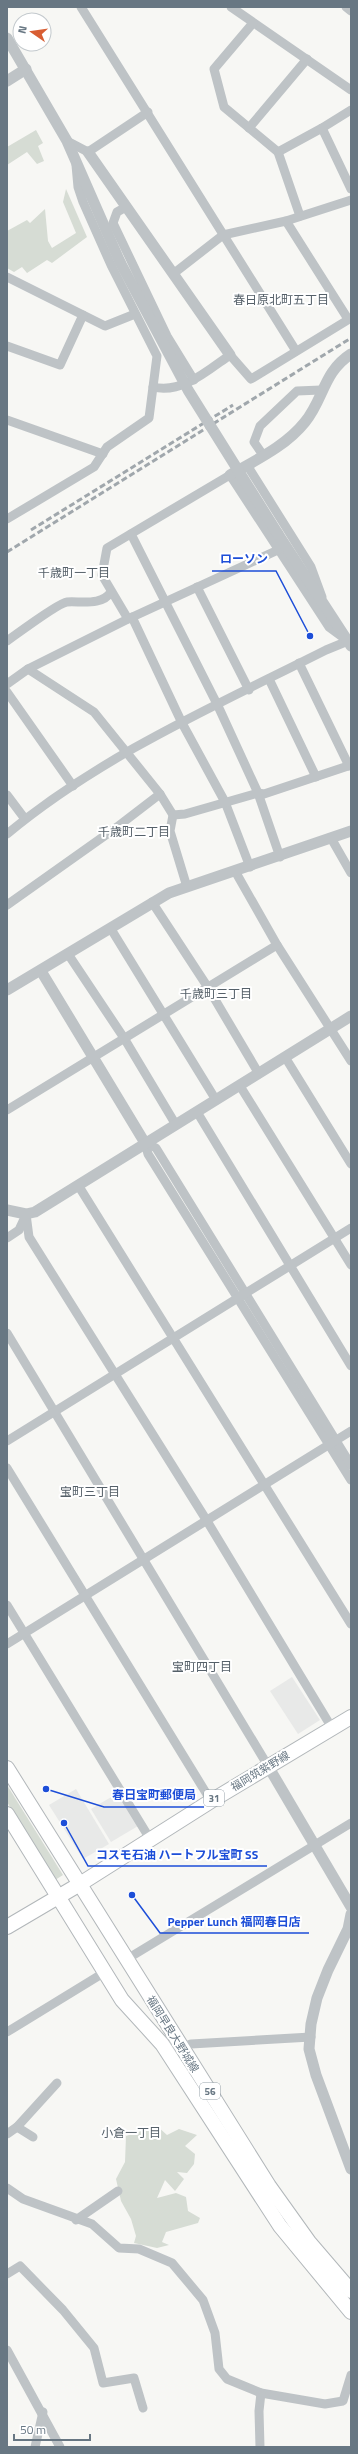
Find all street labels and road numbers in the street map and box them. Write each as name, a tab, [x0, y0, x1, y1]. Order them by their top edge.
street label: 福岡筑紫野線	[228, 1747, 292, 1795]
road number: 31	[204, 1790, 224, 1806]
street label: 福岡早良大野城線	[143, 1992, 203, 2076]
road number: 56	[200, 2083, 220, 2099]

